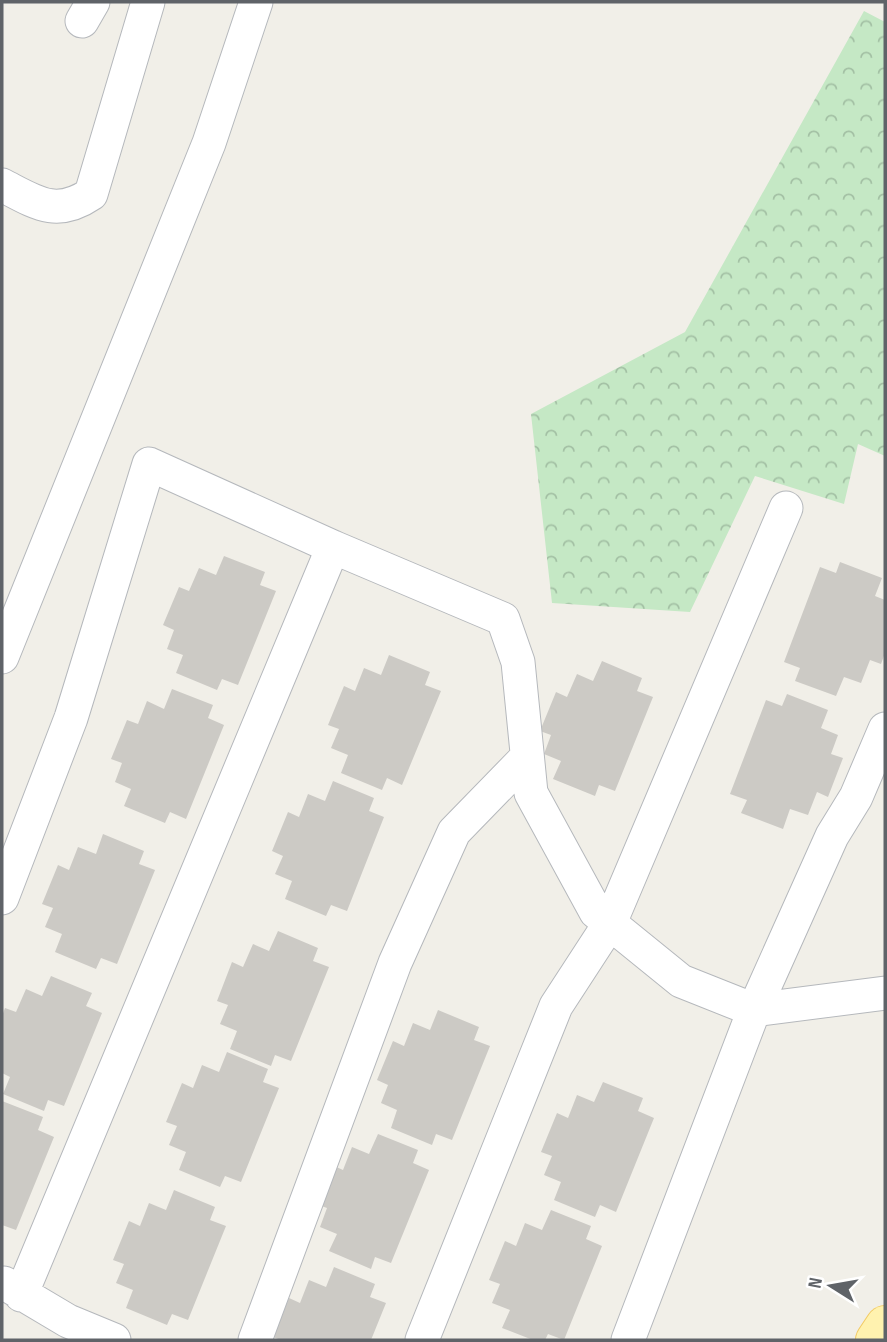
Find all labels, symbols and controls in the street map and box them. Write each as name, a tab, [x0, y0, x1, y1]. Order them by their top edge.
north arrow	[796, 1251, 866, 1321]
text: N	[804, 1276, 828, 1290]

